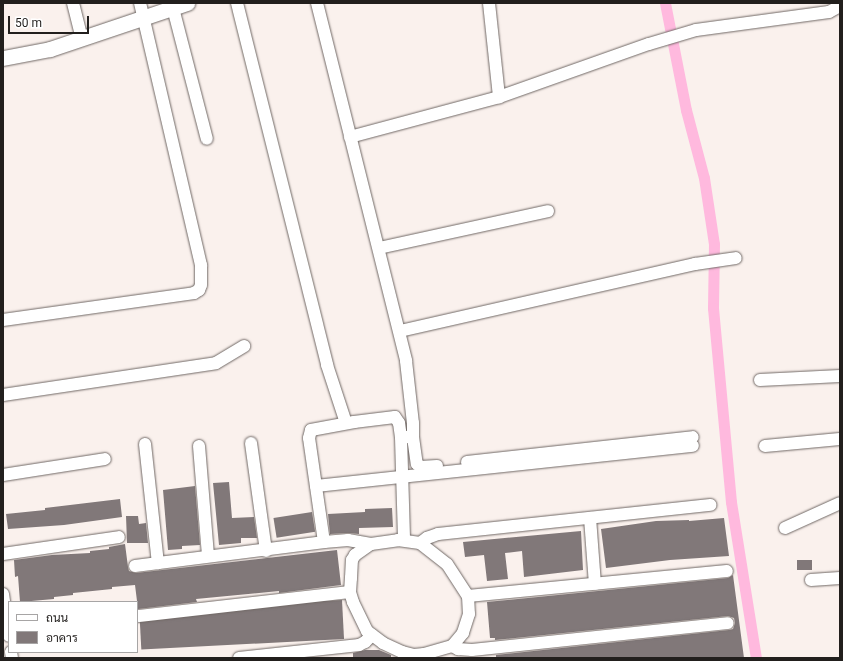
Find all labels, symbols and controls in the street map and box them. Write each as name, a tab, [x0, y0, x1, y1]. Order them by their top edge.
scale bar	[10, 8, 91, 34]
text: 50 m	[15, 16, 42, 30]
legend	[8, 601, 138, 653]
text: ถนน	[46, 611, 68, 625]
text: อาคาร	[46, 631, 78, 645]

